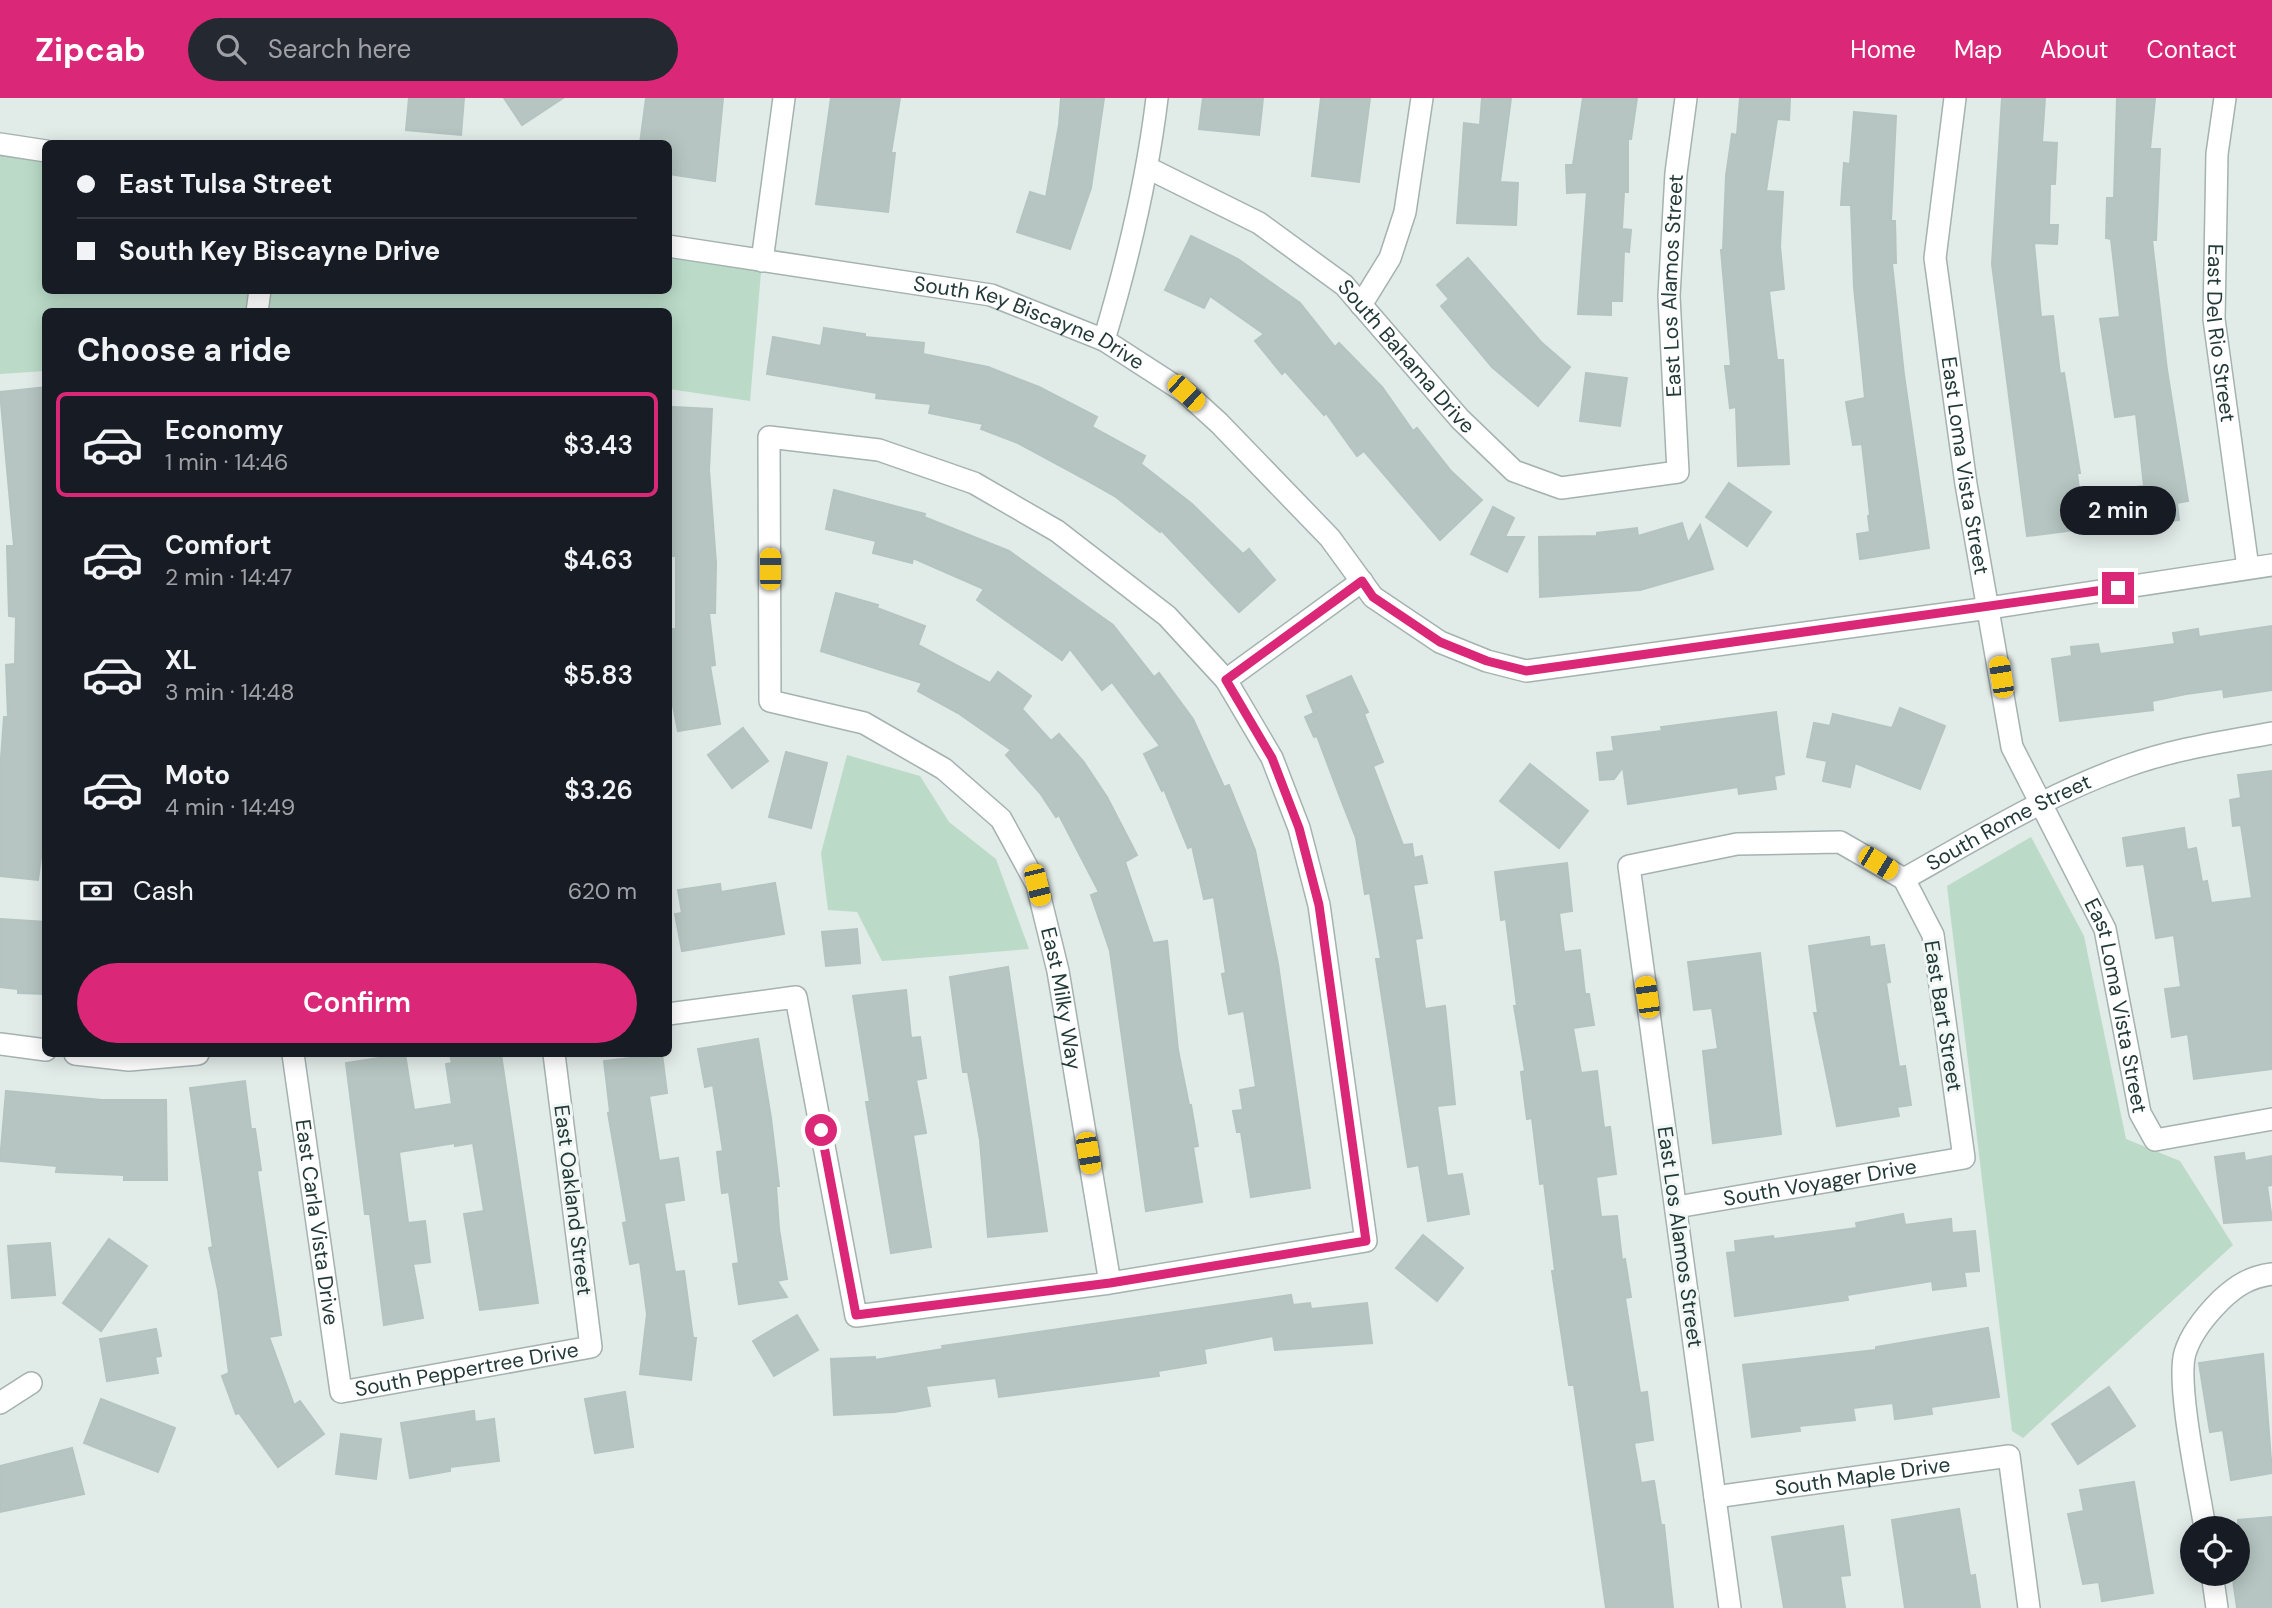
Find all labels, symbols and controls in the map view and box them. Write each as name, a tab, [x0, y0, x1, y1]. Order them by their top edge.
search box	[188, 18, 678, 81]
text: Zipcab	[35, 28, 146, 71]
icon: search	[212, 30, 250, 68]
text: Search here	[268, 32, 411, 66]
text: Home	[1850, 34, 1916, 65]
text: Map	[1954, 34, 2002, 65]
text: About	[2040, 34, 2109, 65]
text: Contact	[2147, 34, 2237, 65]
text: East Tulsa Street	[119, 167, 332, 201]
street label: East Los Alamos Street	[1655, 173, 1690, 398]
text: South Key Biscayne Drive	[119, 234, 440, 268]
street label: East Del Rio Street	[2200, 244, 2242, 424]
street label: South Key Biscayne Drive	[911, 269, 1150, 376]
street label: South Bahama Drive	[1331, 274, 1481, 440]
text: Choose a ride	[77, 329, 292, 371]
street label: East Loma Vista Street	[1935, 355, 1996, 577]
car	[1164, 371, 1209, 415]
icon: car	[81, 413, 144, 476]
text: Economy	[165, 413, 283, 447]
text: $3.43	[564, 428, 633, 462]
text: 1 min · 14:46	[165, 447, 289, 477]
callout: 2 min	[2060, 486, 2176, 536]
text: 2 min	[2088, 495, 2148, 525]
icon: car	[81, 528, 144, 591]
text: Comfort	[165, 528, 271, 562]
text: $4.63	[564, 543, 633, 577]
car	[760, 548, 781, 590]
text: 2 min · 14:47	[165, 562, 292, 592]
route end	[2102, 572, 2134, 604]
icon: car	[81, 643, 144, 706]
text: XL	[165, 643, 197, 677]
car	[1988, 655, 2015, 699]
text: $5.83	[563, 658, 633, 692]
text: 3 min · 14:48	[165, 677, 294, 707]
icon: car	[81, 758, 144, 821]
text: Moto	[165, 758, 230, 792]
street label: South Rome Street	[1921, 768, 2095, 878]
text: $3.26	[564, 773, 633, 807]
text: 4 min · 14:49	[165, 792, 295, 822]
car	[1855, 843, 1902, 883]
car	[1022, 862, 1053, 908]
icon: cash	[77, 872, 115, 910]
text: Cash	[133, 874, 194, 908]
text: 620 m	[568, 876, 637, 906]
street label: East Loma Vista Street	[2078, 893, 2154, 1116]
street label: East Milky Way	[1034, 924, 1088, 1072]
street label: East Bart Street	[1917, 939, 1969, 1093]
button: Confirm	[77, 963, 637, 1043]
car	[1634, 975, 1661, 1019]
street label: East Oakland Street	[547, 1103, 599, 1297]
route start	[805, 1114, 837, 1146]
street label: East Carla Vista Drive	[288, 1118, 345, 1327]
street label: East Los Alamos Street	[1651, 1125, 1709, 1349]
car	[1075, 1130, 1102, 1176]
street label: South Voyager Drive	[1721, 1152, 1919, 1213]
street label: South Peppertree Drive	[352, 1335, 581, 1403]
street label: South Maple Drive	[1773, 1450, 1952, 1502]
map controls	[2180, 1516, 2250, 1586]
button: locate	[2180, 1516, 2250, 1586]

